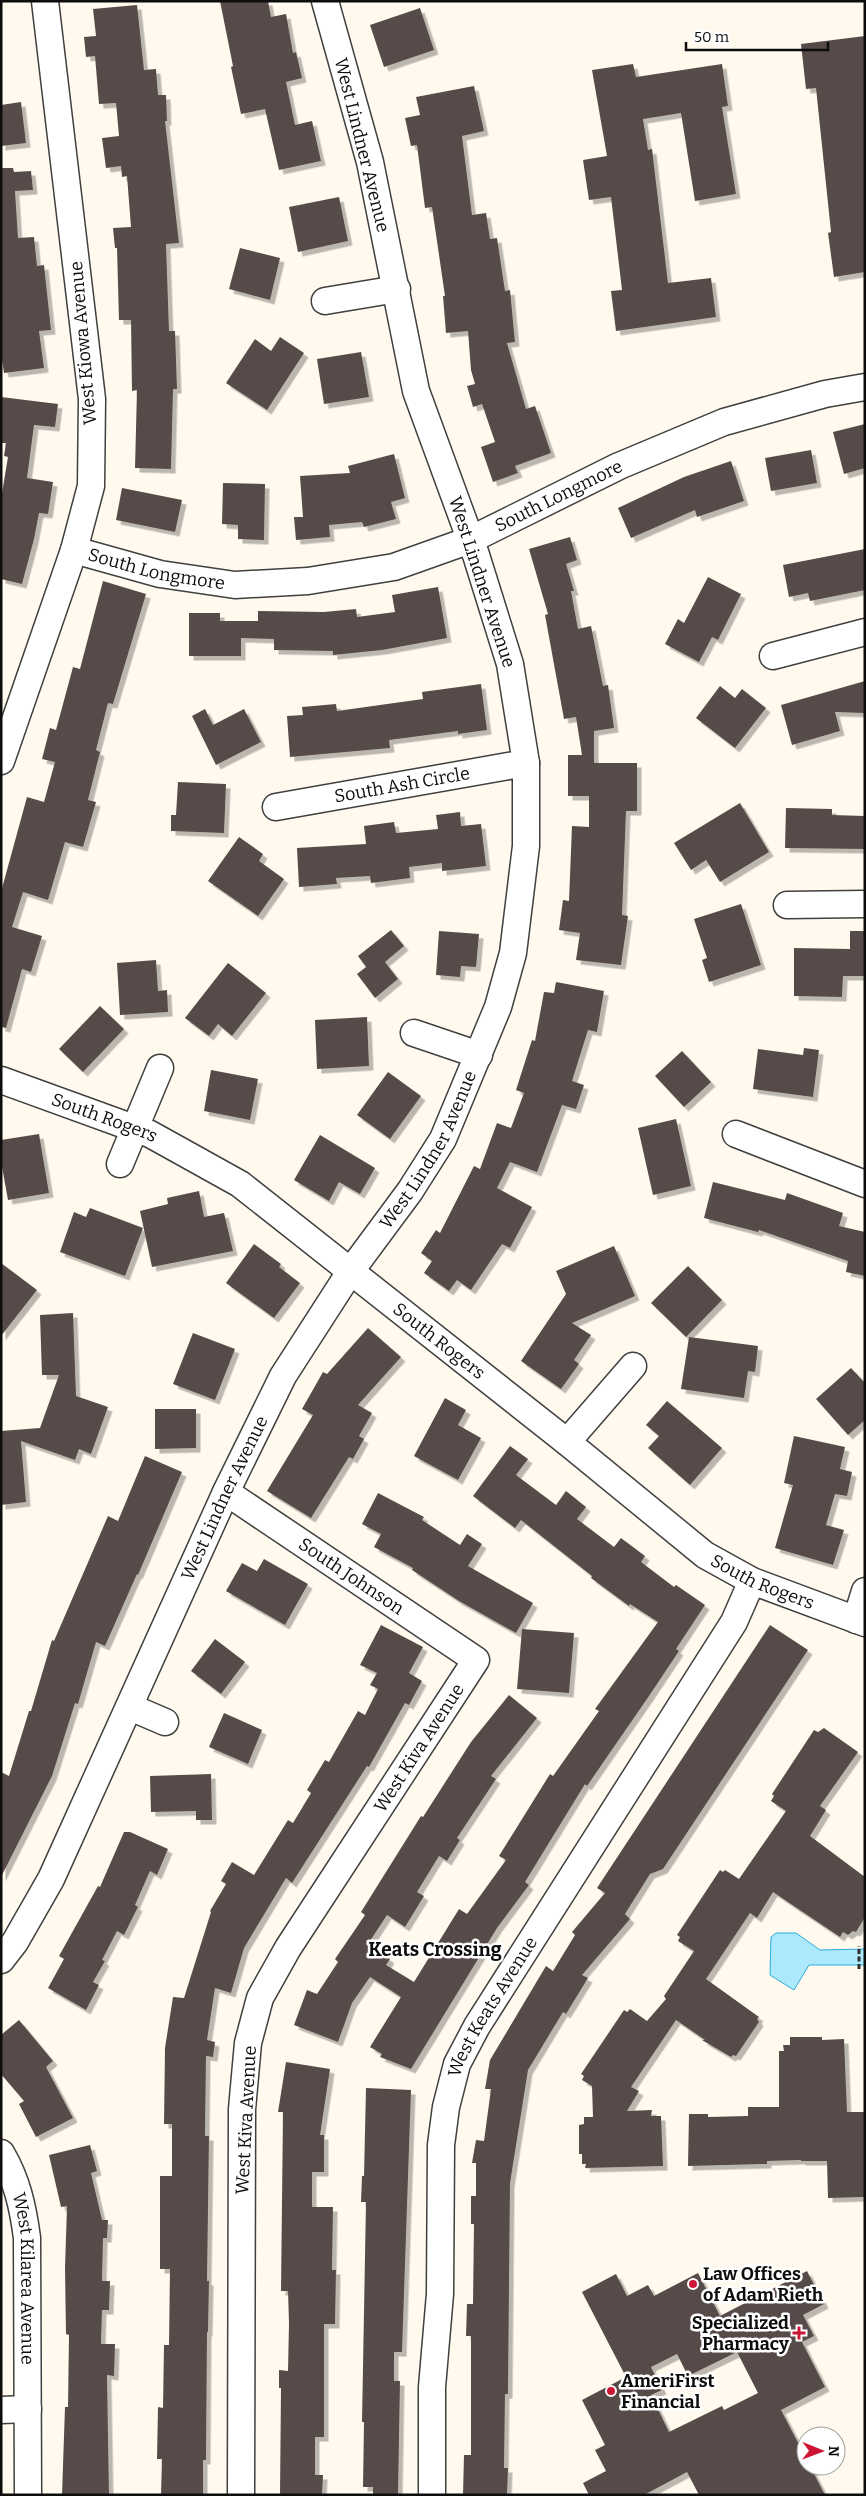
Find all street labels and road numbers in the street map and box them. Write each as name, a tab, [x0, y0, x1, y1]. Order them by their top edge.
street label: West Lindner Avenue	[330, 56, 394, 234]
street label: West Kiowa Avenue	[65, 260, 101, 426]
street label: South Longmore	[491, 455, 626, 537]
street label: West Lindner Avenue	[444, 494, 520, 670]
street label: South Longmore	[86, 544, 226, 594]
street label: South Ash Circle	[333, 762, 471, 808]
street label: West Lindner Avenue	[375, 1067, 481, 1233]
street label: South Rogers	[48, 1088, 162, 1147]
street label: South Rogers	[389, 1298, 489, 1384]
street label: West Lindner Avenue	[177, 1412, 273, 1584]
street label: South Johnson	[294, 1533, 409, 1620]
street label: South Rogers	[707, 1549, 817, 1614]
street label: West Kiva Avenue	[369, 1680, 469, 1816]
street label: West Keats Avenue	[443, 1933, 542, 2079]
street label: West Kiva Avenue	[231, 2045, 261, 2195]
street label: West Kilarea Avenue	[8, 2190, 38, 2365]

